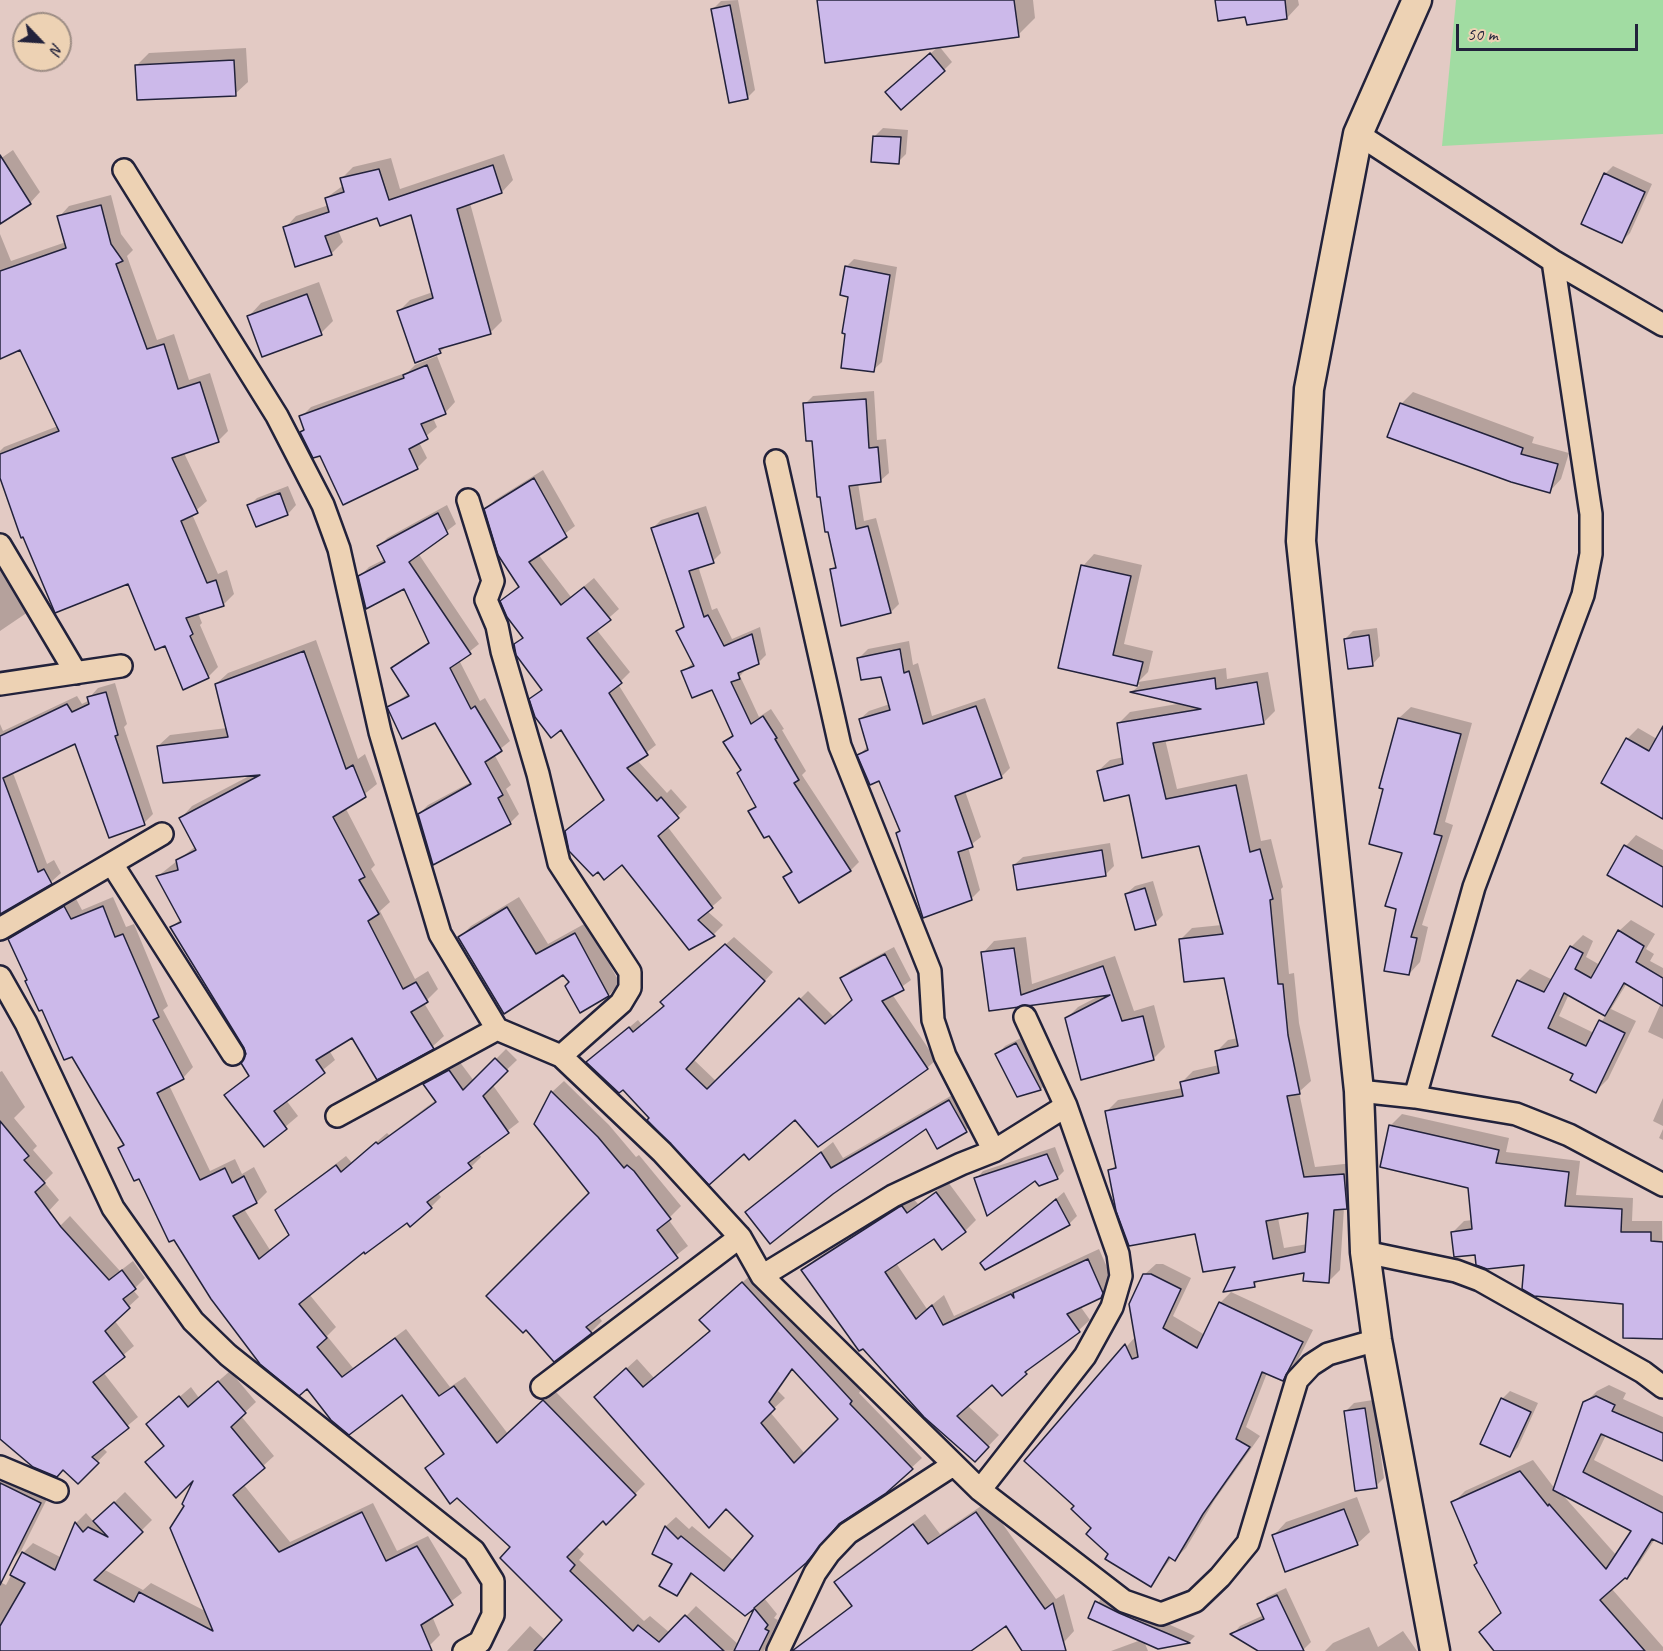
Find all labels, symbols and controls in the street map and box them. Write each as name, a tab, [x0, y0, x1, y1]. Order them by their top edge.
north arrow	[12, 12, 72, 72]
scale bar	[1459, 12, 1640, 50]
text: 50 m	[1467, 23, 1498, 45]
text: N	[45, 40, 68, 57]

